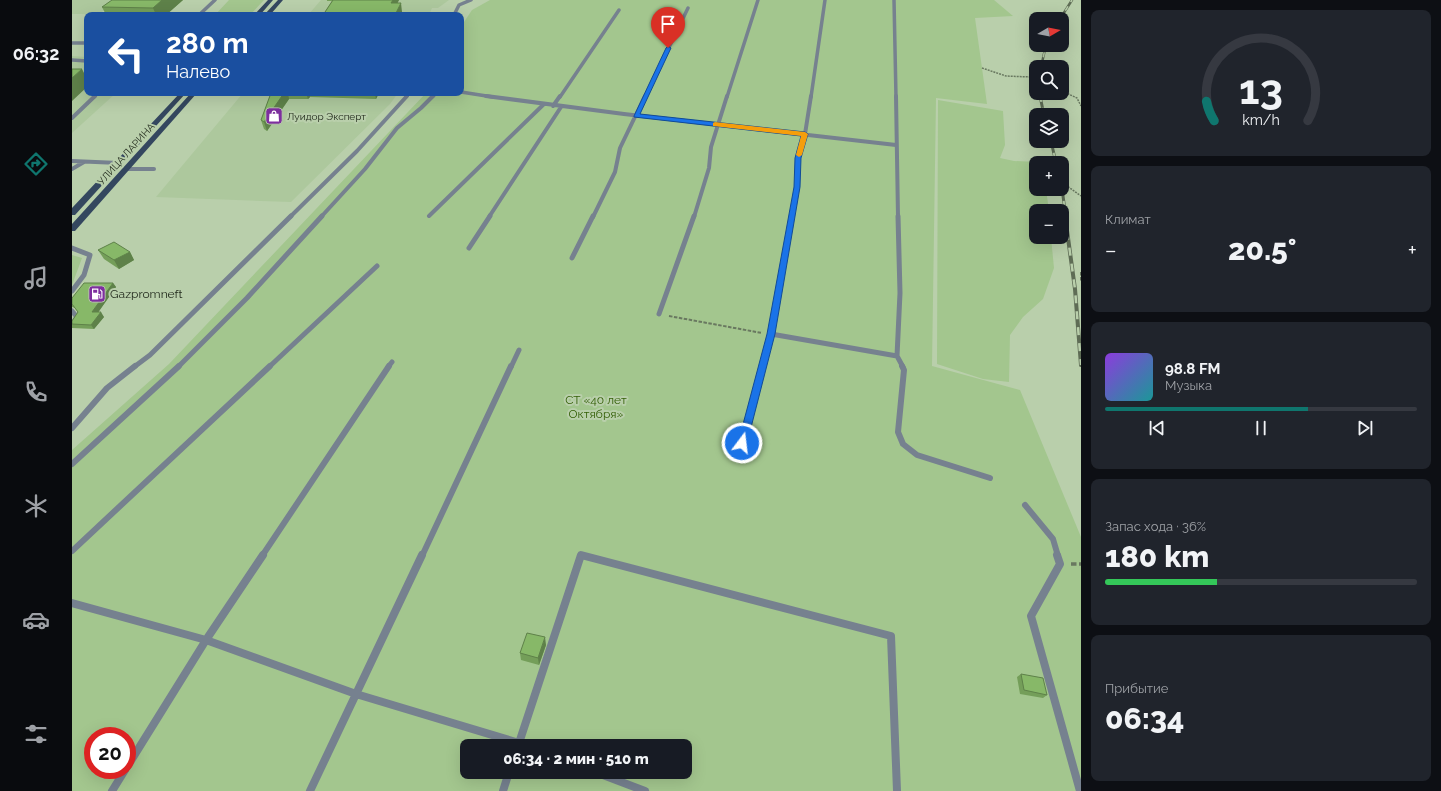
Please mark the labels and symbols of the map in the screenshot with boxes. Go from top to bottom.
pin [651,7.0,685,48]
north arrow [1029,12,1069,52]
shop icon: Луидор Эксперт [264,106,284,126]
place label: Луидор Эксперт [287,111,366,122]
street label: УЛИЦА ЛАРИНА [95,121,157,187]
fuel station icon: Gazpromneft [87,284,107,304]
place label: Gazpromneft [110,287,183,301]
park label: СТ «40 лет Октября» [565,393,627,421]
position arrow [721,422,763,464]
speed limit sign: 20 [84,727,136,779]

